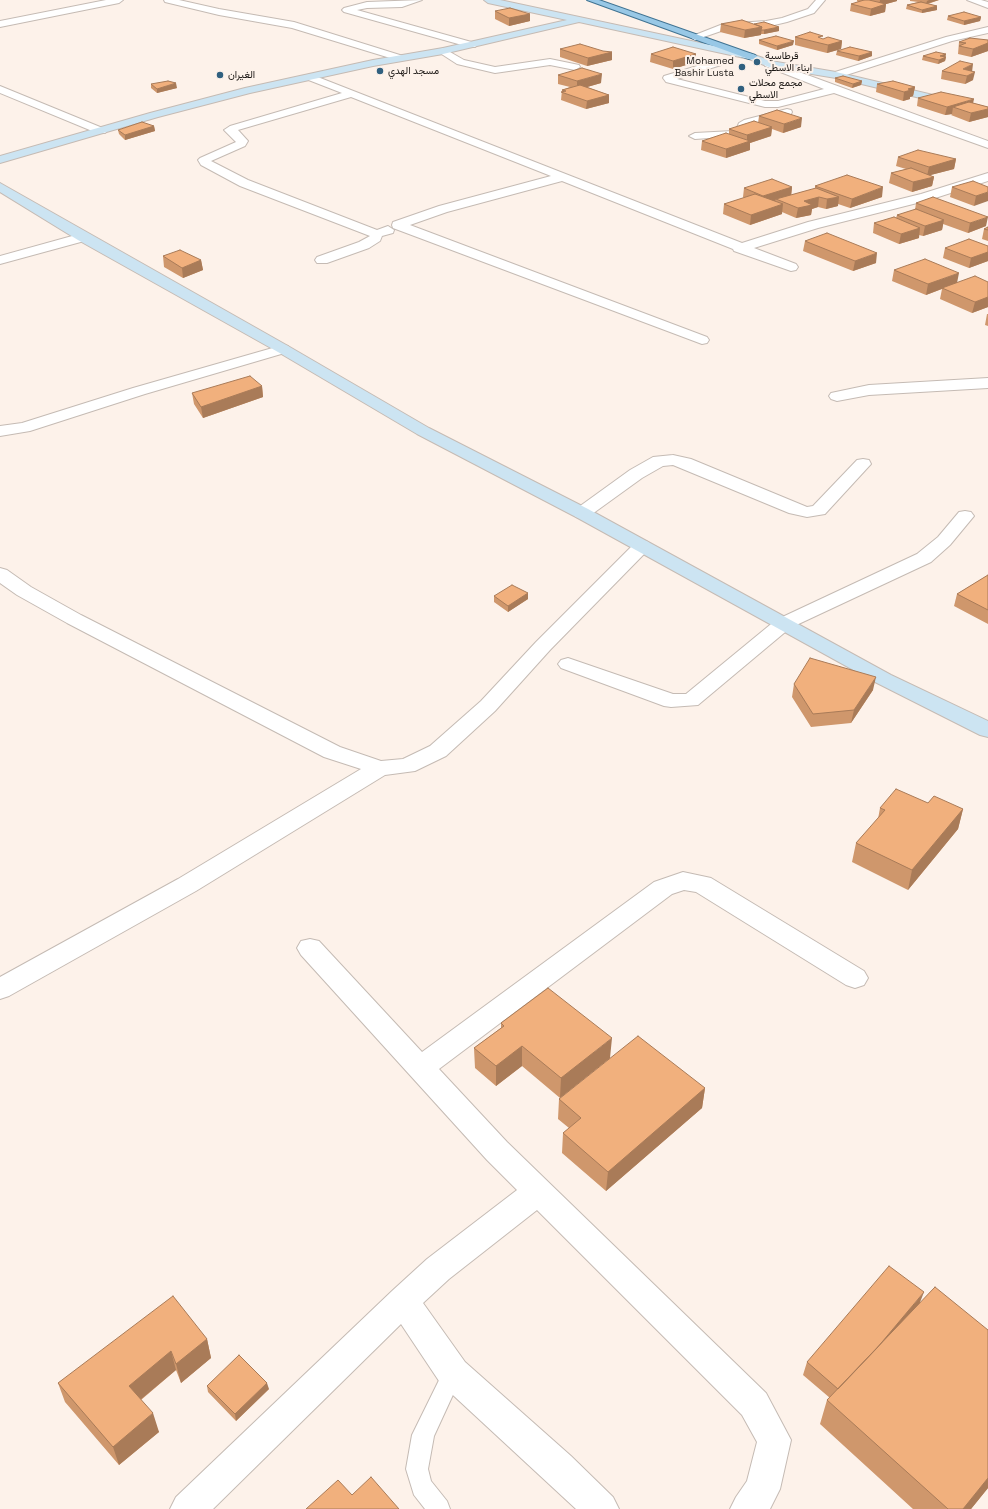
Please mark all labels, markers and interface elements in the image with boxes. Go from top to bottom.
place label: قرطاسية ابناء الاسطي [765,50,812,74]
place label: Mohamed Bashir Lusta [674,55,734,78]
marker: قرطاسية ابناء الاسطي [752,57,762,67]
marker: Mohamed Bashir Lusta [737,62,747,72]
place label: مسجد الهدي [388,65,439,77]
marker: مسجد الهدي [375,66,385,76]
place label: الغيران [228,69,255,81]
marker: الغيران [215,70,225,80]
place label: مجمع محلات الاسطي [749,77,802,100]
marker: مجمع محلات الاسطي [736,84,746,94]

